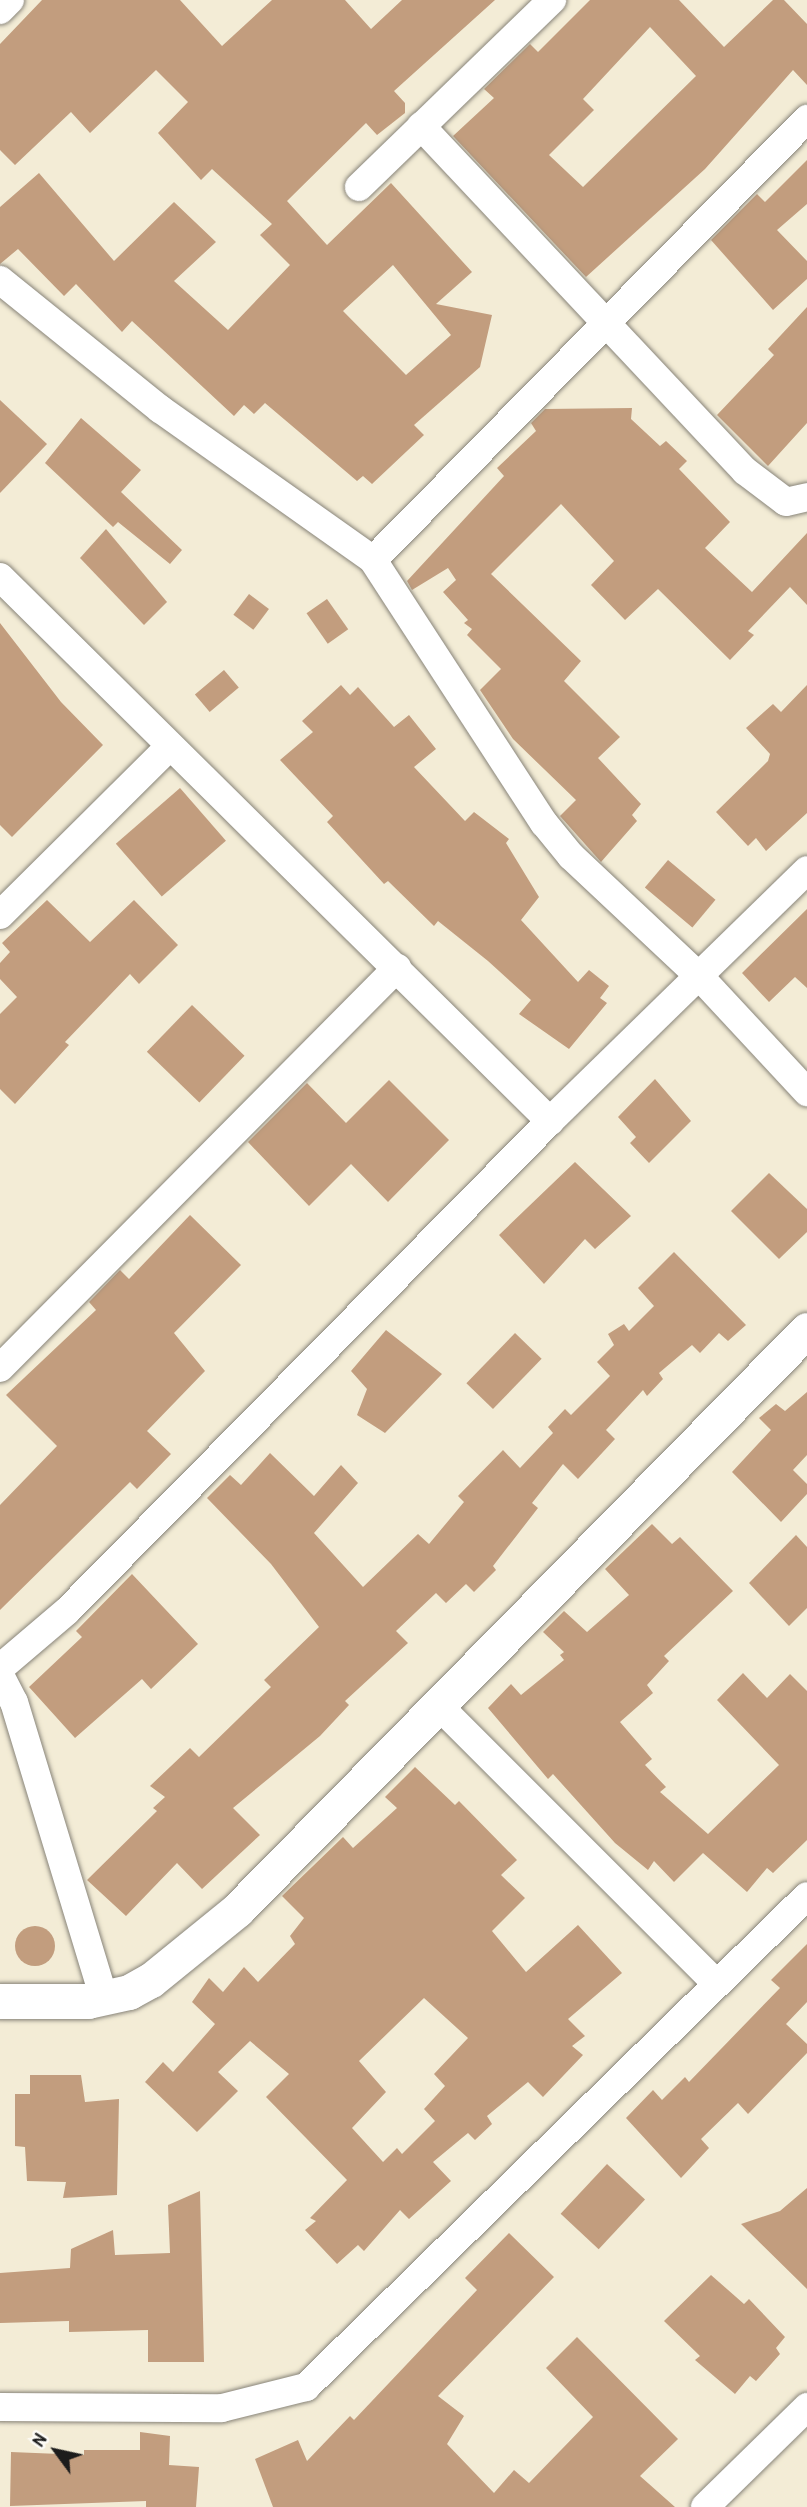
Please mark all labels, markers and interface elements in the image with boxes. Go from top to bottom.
north arrow [21,2416,91,2486]
text: N [25,2428,52,2451]

